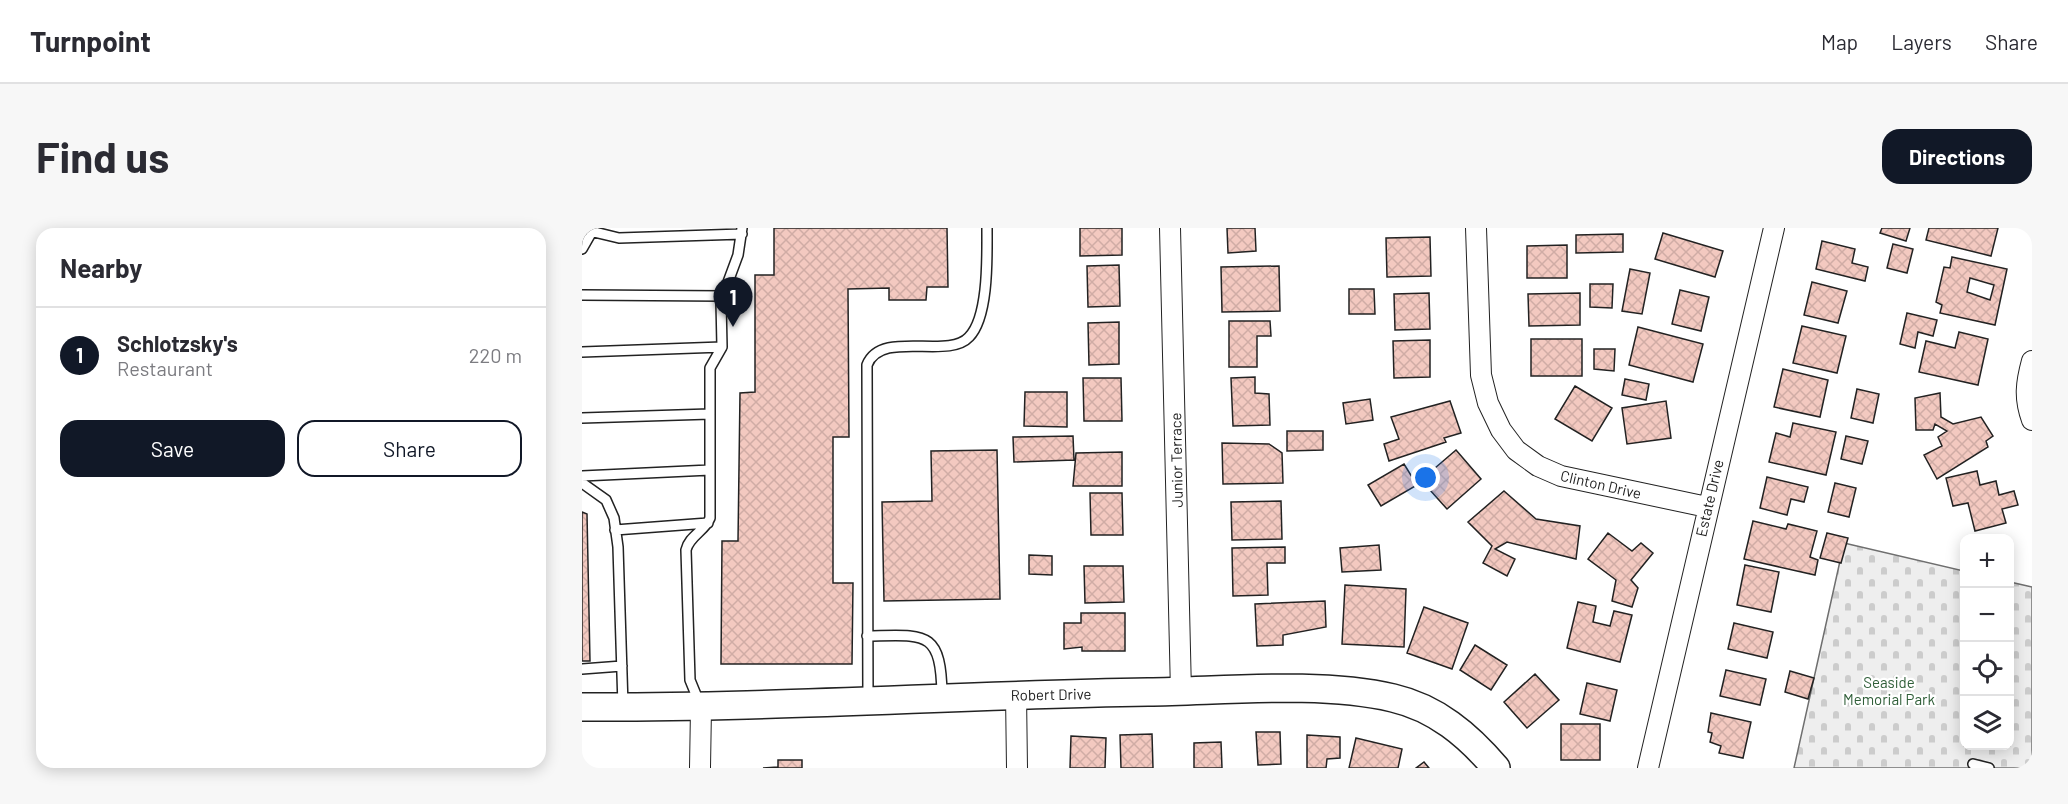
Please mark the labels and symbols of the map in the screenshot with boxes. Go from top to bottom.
pin: 1 [714,278,752,327]
street label: Junior Terrace [1166,412,1186,508]
street label: Estate Drive [1691,457,1727,539]
your location [1411,463,1440,492]
street label: Clinton Drive [1559,466,1643,502]
park label: Seaside Memorial Park [1843,673,1936,708]
street label: Robert Drive [1010,684,1092,704]

